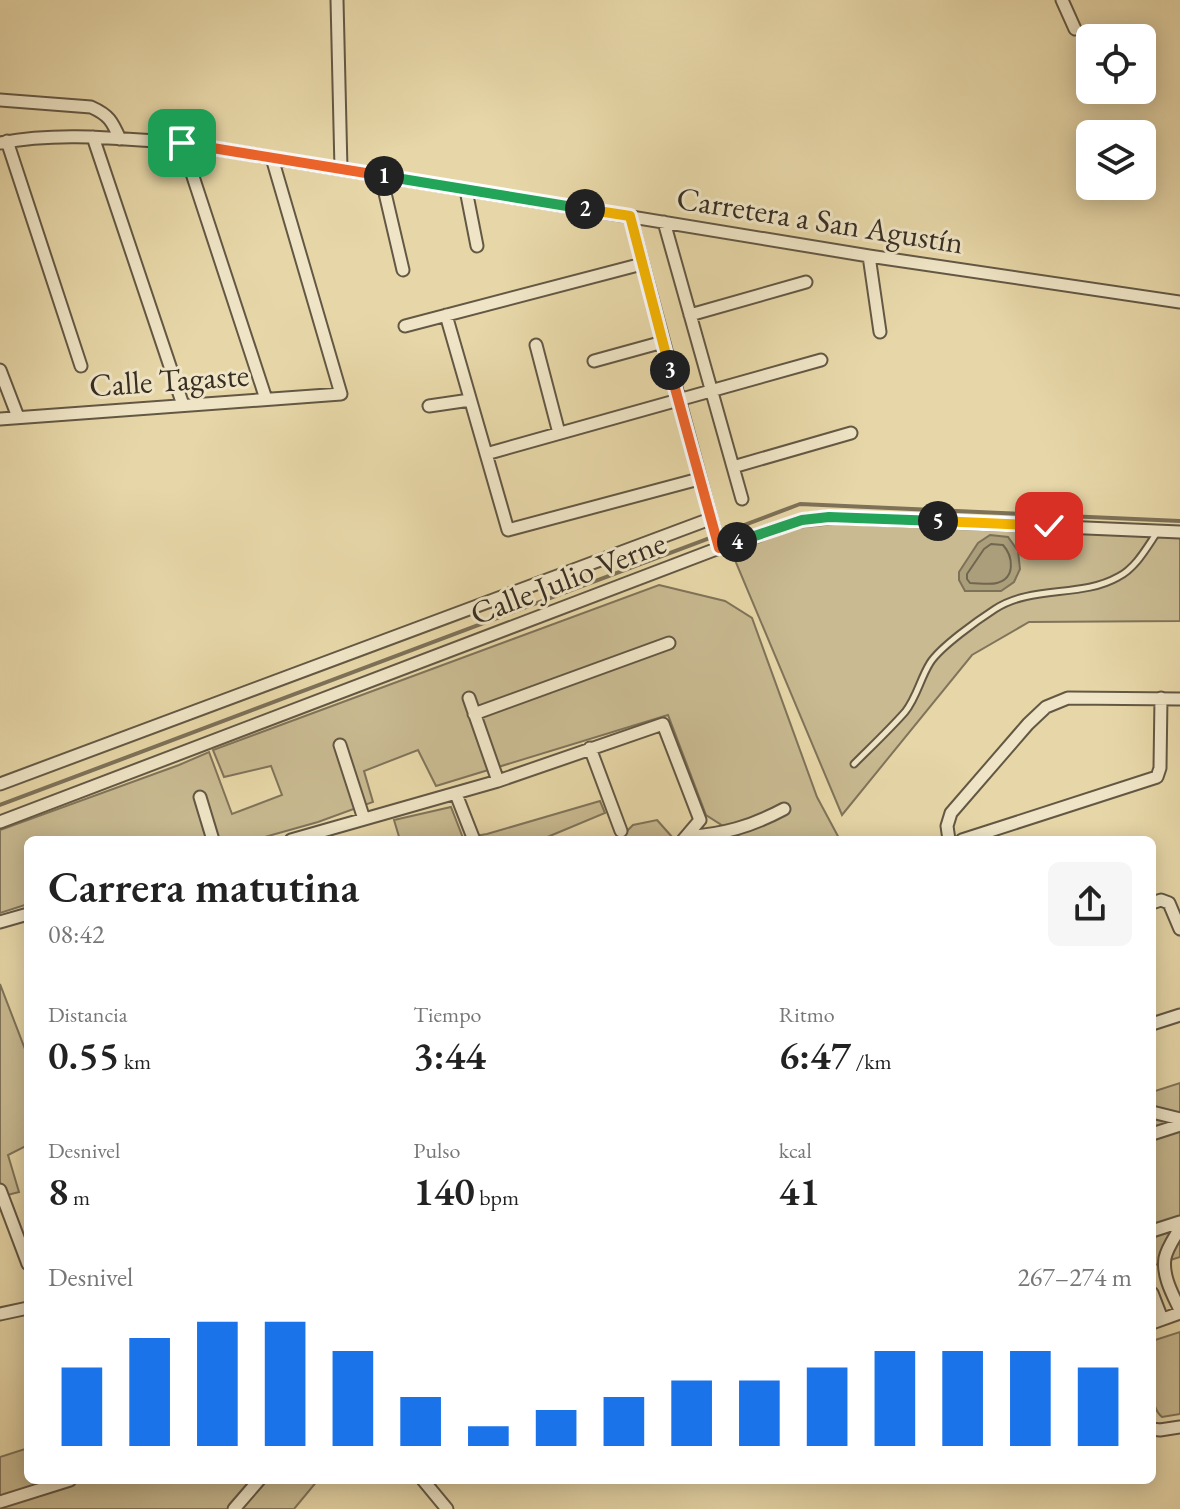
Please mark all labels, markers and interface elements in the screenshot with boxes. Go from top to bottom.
map controls [1076,24,1156,200]
button: locate [1076,24,1156,104]
pin [148,109,216,177]
button: layers [1076,120,1156,200]
icon: arrive [160,121,204,165]
pin: 1 [364,156,404,196]
text: 1 [378,161,390,190]
street label: Carretera a San Agustín [674,177,967,263]
pin: 2 [565,189,605,229]
text: 2 [579,194,591,223]
pin: 3 [650,350,690,390]
street label: Calle Tagaste [88,353,250,407]
text: 3 [664,355,676,384]
pin [1015,492,1083,560]
pin: 5 [918,501,958,541]
icon: check [1027,504,1071,548]
text: 5 [932,506,944,535]
street label: Calle Julio Verne [464,521,672,635]
pin: 4 [717,522,757,562]
text: 4 [731,527,743,556]
text: Carrera matutina [48,858,359,915]
button: share [1048,862,1132,946]
text: 08:42 [48,917,104,951]
text: Distancia [48,1000,128,1029]
text: Tiempo [413,1000,481,1029]
text: Ritmo [779,1000,835,1029]
text: 0.55 [48,1029,119,1081]
text: 3:44 [413,1029,486,1081]
text: 6:47 [779,1029,851,1081]
text: km [119,1047,151,1076]
text: /km [851,1047,892,1076]
text: Desnivel [48,1136,120,1165]
text: Pulso [413,1136,460,1165]
text: kcal [779,1136,812,1165]
text: 8 [48,1165,69,1217]
text: 140 [413,1165,475,1217]
text: 41 [779,1165,820,1217]
text: m [69,1183,90,1212]
text: bpm [475,1183,519,1212]
text: Desnivel [48,1260,133,1294]
text: 267–274 m [1017,1260,1132,1294]

